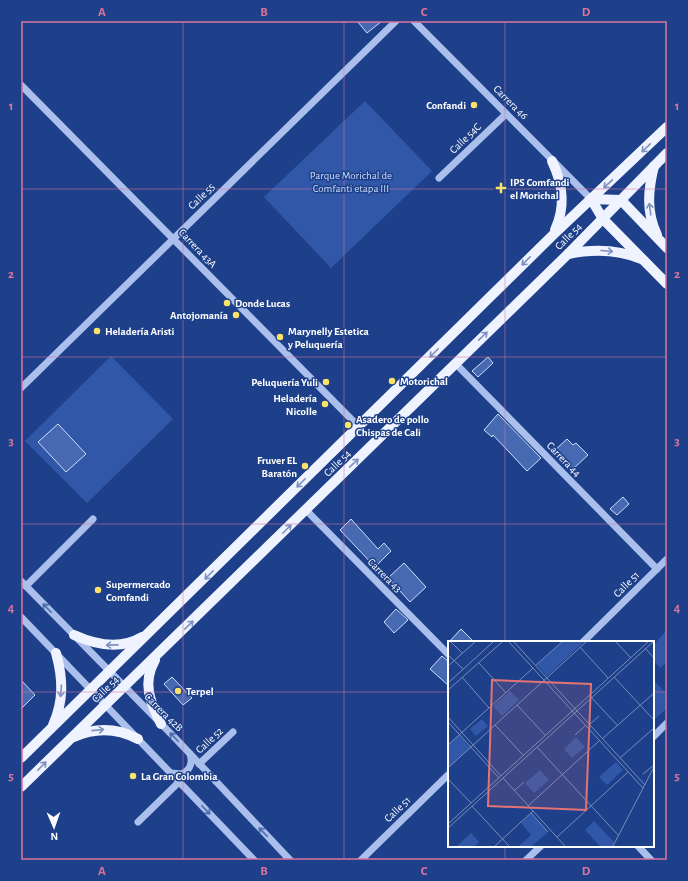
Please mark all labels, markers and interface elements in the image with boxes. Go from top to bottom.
text: A [98,6,106,19]
text: B [260,6,268,19]
text: C [421,6,428,19]
text: D [582,6,591,19]
street label: Carrera 46 [491,83,530,122]
text: 1 [9,100,13,113]
place label: Confandi [426,100,466,111]
marker: Confandi [469,100,479,110]
text: 1 [675,100,679,113]
street label: Calle 54C [448,121,483,156]
one-way arrow [641,143,651,152]
park label: Parque Morichal de Comfanti etapa III [310,170,392,194]
place label: IPS Comfandi el Morichal [510,177,569,201]
one-way arrow [602,179,613,188]
street label: Calle 55 [186,181,217,212]
marker: IPS Comfandi el Morichal [495,182,507,194]
one-way arrow [646,203,654,216]
street label: Calle 54 [553,221,584,252]
street label: Carrera 43A [177,227,219,270]
one-way arrow [600,247,613,254]
one-way arrow [521,256,531,266]
text: 2 [8,268,14,281]
text: 2 [674,268,680,281]
marker: Donde Lucas [222,298,232,308]
place label: Donde Lucas [235,298,290,309]
place label: Antojomanía [170,310,229,321]
marker: Antojomanía [231,310,241,320]
marker: Heladería Aristi [92,326,102,336]
place label: Heladería Aristi [105,326,175,337]
place label: Marynelly Estetica y Peluquería [287,326,369,350]
one-way arrow [478,331,488,341]
marker: Marynelly Estetica y Peluquería [275,332,285,342]
one-way arrow [429,348,439,357]
marker: Motorichal [387,376,397,386]
place label: Motorichal [400,376,448,387]
place label: Peluquería Yuli [251,377,318,388]
marker: Peluquería Yuli [321,377,331,387]
place label: Heladería Nicolle [273,393,318,417]
marker: Heladería Nicolle [320,399,330,409]
place label: Asadero de pollo Chispas de Cali [356,414,430,438]
marker: Asadero de pollo Chispas de Cali [343,420,353,430]
text: 3 [8,435,14,448]
text: 3 [674,435,680,448]
street label: Carrera 44 [544,440,583,479]
street label: Calle 54 [322,448,353,479]
place label: Fruver EL Baratón [257,455,297,479]
one-way arrow [349,458,359,468]
marker: Fruver EL Baratón [300,461,310,471]
one-way arrow [296,478,306,488]
one-way arrow [282,524,292,534]
street label: Carrera 43 [366,556,404,595]
street label: Calle 51 [611,569,641,599]
one-way arrow [204,570,214,580]
place label: Supermercado Comfandi [106,579,171,603]
marker: Supermercado Comfandi [93,585,103,595]
text: 4 [8,602,15,615]
text: 4 [674,602,681,615]
one-way arrow [42,603,52,613]
one-way arrow [184,620,194,630]
one-way arrow [106,641,119,648]
inset map [448,641,654,847]
street label: Calle 54 [90,674,121,705]
one-way arrow [58,684,65,697]
marker: Terpel [173,686,183,696]
place label: Terpel [186,686,214,697]
street label: Carrera 42B [142,691,185,734]
street label: Calle 52 [194,725,225,756]
one-way arrow [91,726,104,734]
one-way arrow [169,732,179,742]
one-way arrow [37,761,47,771]
text: 5 [8,770,14,783]
text: 5 [674,770,680,783]
marker: La Gran Colombia [128,771,138,781]
place label: La Gran Colombia [141,771,218,782]
street label: Calle 51 [382,794,413,824]
one-way arrow [201,805,211,815]
north arrow [34,807,74,847]
one-way arrow [258,827,268,837]
text: N [50,831,58,842]
text: A [98,865,106,878]
text: B [260,865,268,878]
text: C [421,865,428,878]
text: D [582,865,591,878]

